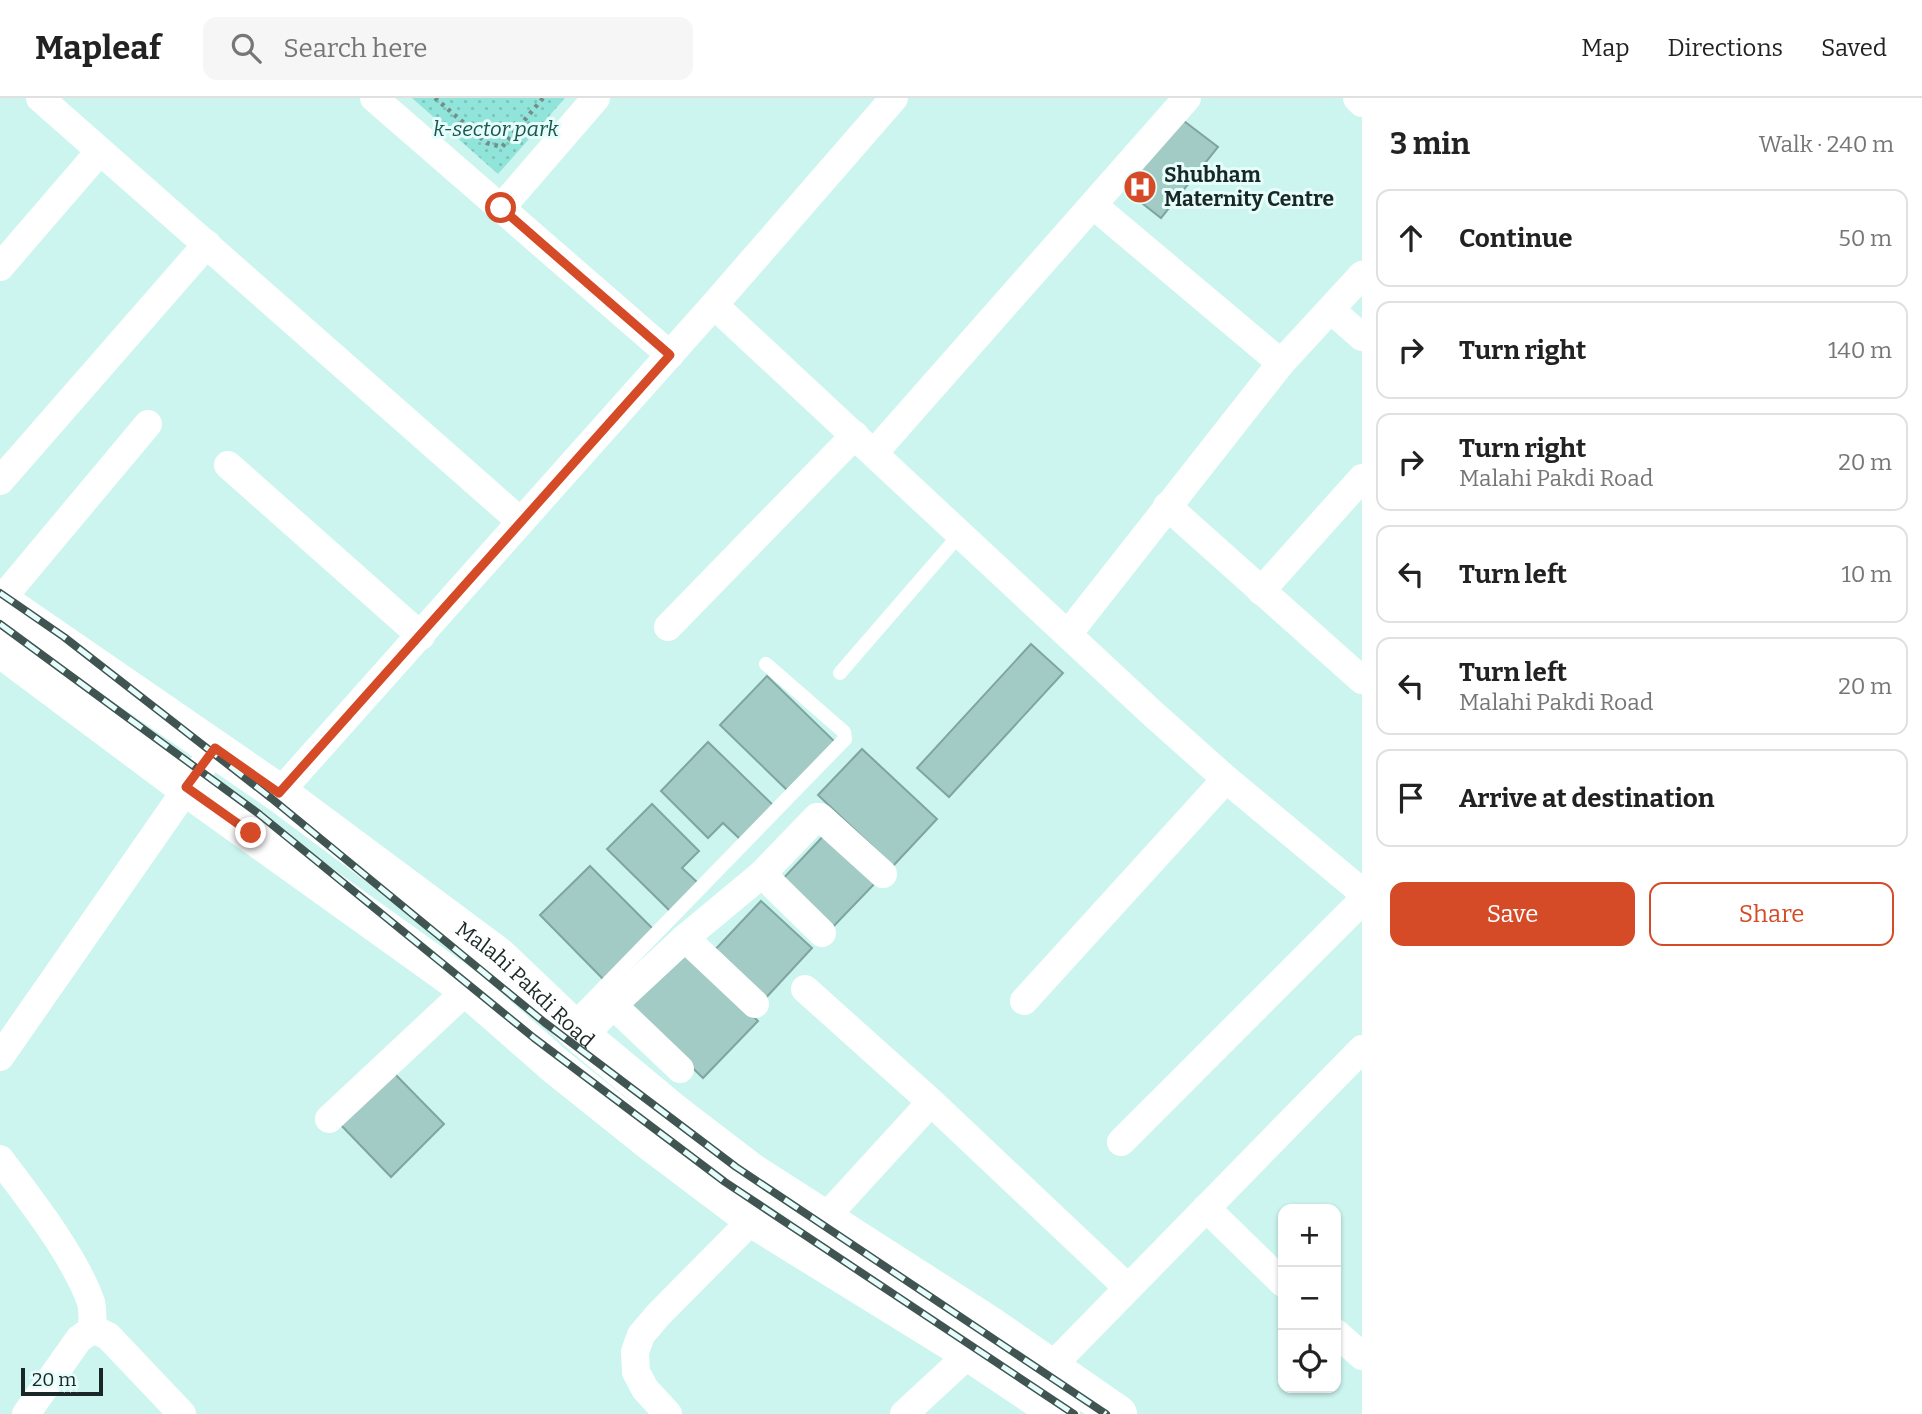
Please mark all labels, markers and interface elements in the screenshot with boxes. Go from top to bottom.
search box [203,17,693,80]
text: Mapleaf [35,28,161,68]
icon: search [227,29,265,67]
text: Search here [283,33,427,64]
text: Map [1581,34,1630,62]
text: Directions [1668,34,1783,62]
text: Saved [1821,34,1887,62]
park label: k-sector park [433,116,559,142]
text: 3 min [1390,126,1470,162]
text: Walk · 240 m [1759,130,1894,158]
place label: Shubham Maternity Centre [1164,162,1334,212]
hospital icon: Shubham Maternity Centre [1121,168,1159,206]
route start [485,192,516,223]
icon: ahead [1392,219,1430,257]
text: Continue [1459,223,1573,254]
text: 50 m [1838,224,1892,252]
icon: right [1392,331,1430,369]
text: Turn right [1459,335,1586,366]
text: 140 m [1828,336,1892,364]
text: Turn right [1459,433,1586,464]
icon: right [1392,443,1430,481]
text: 20 m [1838,448,1892,476]
text: Malahi Pakdi Road [1459,464,1653,492]
icon: left [1392,555,1430,593]
text: Turn left [1459,559,1567,590]
text: 10 m [1841,560,1892,588]
text: Turn left [1459,657,1567,688]
icon: left [1392,667,1430,705]
text: 20 m [1838,672,1892,700]
text: Malahi Pakdi Road [1459,688,1653,716]
icon: arrive [1392,779,1430,817]
text: Arrive at destination [1459,783,1714,814]
route end [235,817,266,848]
button: Save [1390,882,1635,946]
button: Share [1649,882,1894,946]
street label: Malahi Pakdi Road [451,916,600,1054]
map controls [1278,1204,1341,1393]
button: + [1278,1204,1341,1267]
button: − [1278,1267,1341,1330]
button: locate [1278,1330,1341,1393]
scale bar [21,1365,103,1397]
text: 20 m [32,1368,76,1391]

